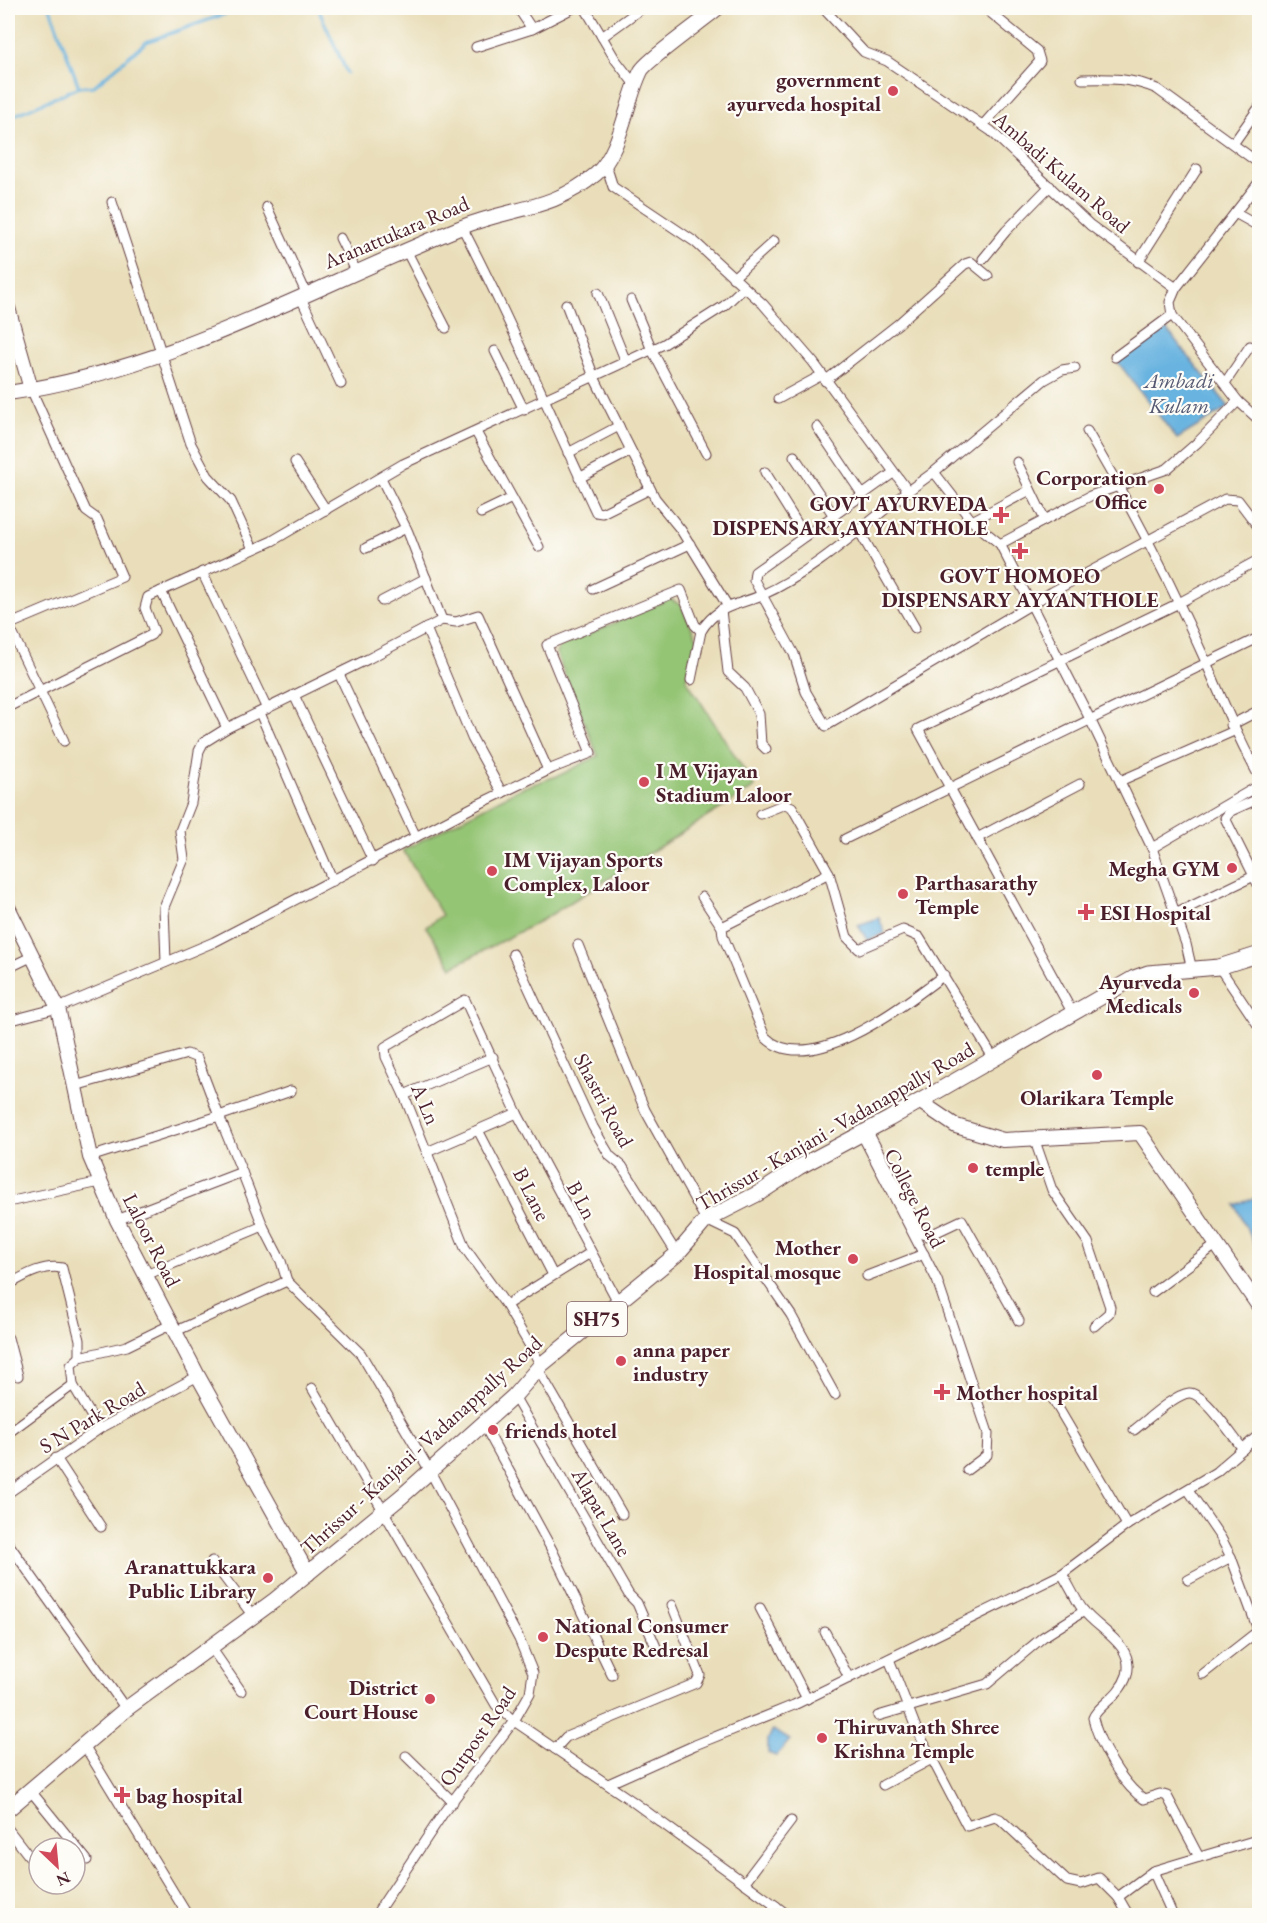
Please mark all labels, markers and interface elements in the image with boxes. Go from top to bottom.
place label: government ayurveda hospital [727,66,881,117]
marker: government ayurveda hospital [886,84,900,98]
street label: Ambadi Kulam Road [987,104,1136,239]
street label: Aranattukara Road [318,189,473,275]
water label: Ambadi Kulam [1142,366,1215,420]
place label: Corporation Office [1036,464,1147,515]
marker: Corporation Office [1152,482,1166,496]
place label: GOVT AYURVEDA DISPENSARY,AYYANTHOLE [713,490,989,541]
marker: GOVT AYURVEDA DISPENSARY,AYYANTHOLE [992,506,1010,524]
marker: GOVT HOMOEO DISPENSARY AYYANTHOLE [1011,542,1029,560]
place label: GOVT HOMOEO DISPENSARY AYYANTHOLE [881,562,1159,613]
place label: I M Vijayan Stadium Laloor [656,757,792,808]
marker: I M Vijayan Stadium Laloor [637,775,651,789]
place label: IM Vijayan Sports Complex, Laloor [504,846,663,897]
place label: Megha GYM [1108,855,1220,882]
marker: Megha GYM [1225,861,1239,875]
marker: IM Vijayan Sports Complex, Laloor [485,864,499,878]
place label: Parthasarathy Temple [915,869,1039,920]
marker: Parthasarathy Temple [896,887,910,901]
place label: ESI Hospital [1100,899,1211,926]
marker: ESI Hospital [1077,903,1095,921]
place label: Ayurveda Medicals [1098,968,1183,1019]
marker: Ayurveda Medicals [1187,986,1201,1000]
street label: Thrissur - Kanjani - Vadanappally Road [691,1035,979,1217]
street label: Shastri Road [568,1048,640,1152]
marker: Olarikara Temple [1090,1068,1104,1082]
street label: A Ln [405,1078,447,1129]
place label: Olarikara Temple [1020,1084,1174,1111]
street label: College Road [878,1143,952,1253]
place label: temple [985,1155,1044,1182]
marker: temple [966,1161,980,1175]
street label: B Lane [507,1163,557,1225]
street label: B Ln [561,1176,603,1224]
street label: Laloor Road [117,1189,187,1292]
place label: Mother Hospital mosque [694,1234,841,1285]
marker: Mother Hospital mosque [846,1252,860,1266]
road number: SH75 [567,1302,627,1336]
street label: Thrissur - Kanjani - Vadanappally Road [294,1329,548,1561]
place label: anna paper industry [633,1336,730,1387]
marker: anna paper industry [614,1354,628,1368]
street label: S N Park Road [34,1375,150,1459]
place label: Mother hospital [956,1379,1098,1406]
marker: Mother hospital [933,1383,951,1401]
place label: friends hotel [505,1417,617,1444]
marker: friends hotel [486,1423,500,1437]
street label: Alapat Lane [565,1462,638,1561]
place label: Aranattukkara Public Library [124,1553,257,1604]
marker: Aranattukkara Public Library [261,1571,275,1585]
place label: National Consumer Despute Redresal [555,1612,729,1663]
marker: National Consumer Despute Redresal [536,1630,550,1644]
place label: District Court House [304,1674,418,1725]
street label: Outpost Road [433,1680,522,1791]
marker: District Court House [423,1692,437,1706]
place label: Thiruvanath Shree Krishna Temple [834,1713,1000,1764]
marker: Thiruvanath Shree Krishna Temple [815,1731,829,1745]
place label: bag hospital [136,1782,243,1809]
marker: bag hospital [113,1786,131,1804]
north arrow [27,1836,87,1896]
text: N [53,1867,74,1891]

